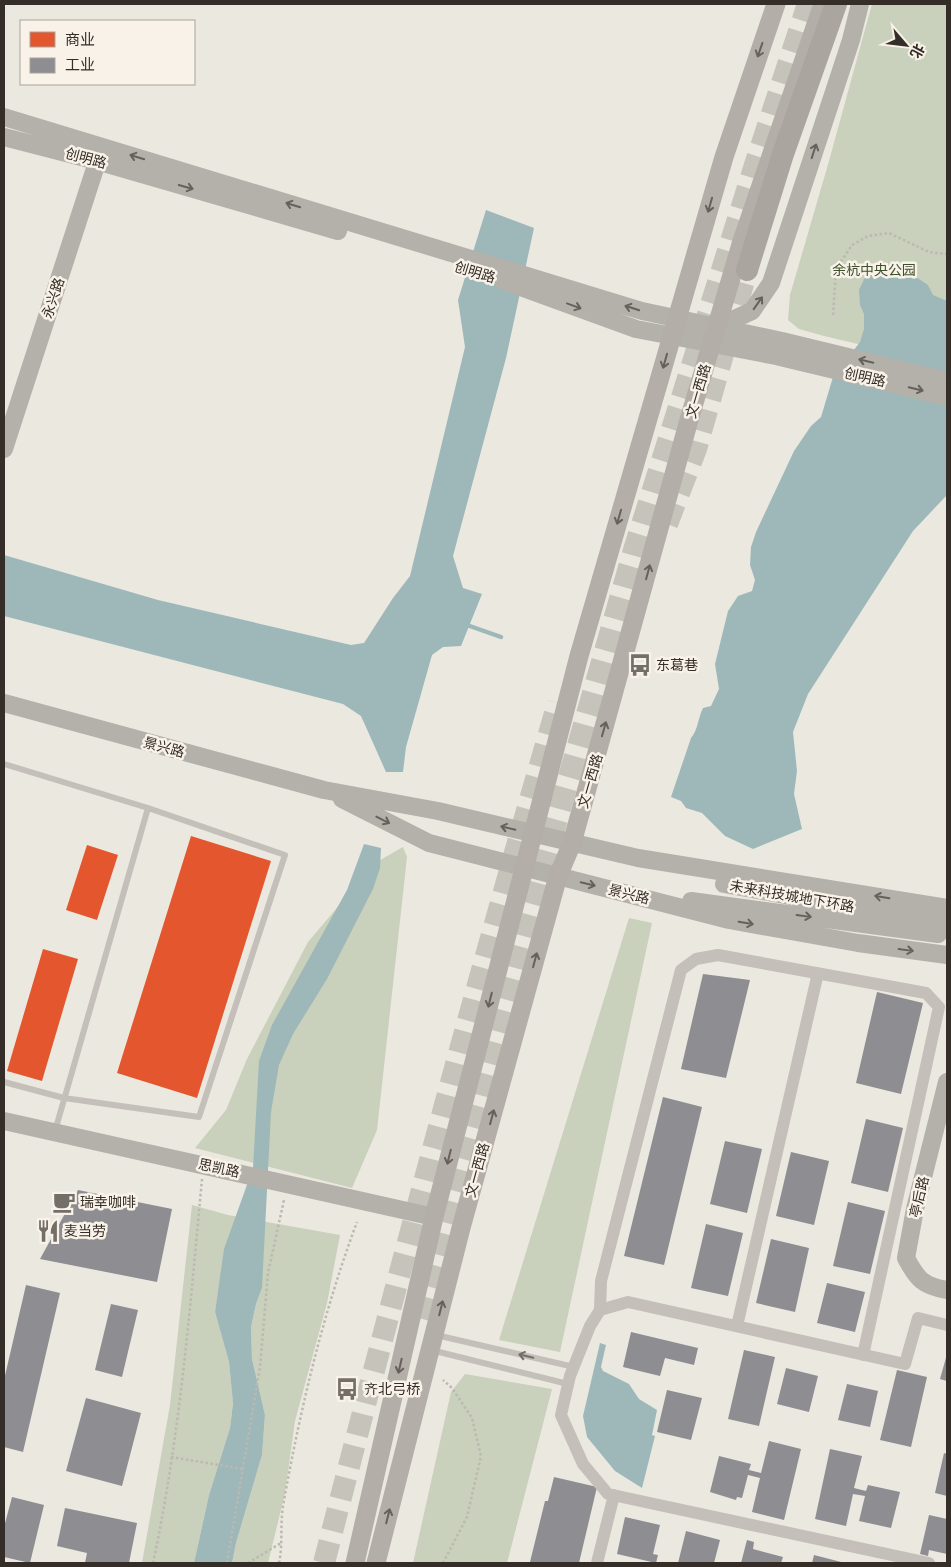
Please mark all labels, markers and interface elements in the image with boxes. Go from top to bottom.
legend [20,20,195,85]
north arrow [881,20,931,70]
text: 商业 [65,29,95,50]
text: 北 [906,41,929,62]
one-way arrow [755,42,765,58]
text: 工业 [65,54,95,75]
street label: 创明路 [63,144,109,172]
one-way arrow [810,144,820,160]
one-way arrow [130,152,146,162]
one-way arrow [177,182,193,192]
one-way arrow [705,196,715,212]
one-way arrow [285,199,301,209]
street label: 创明路 [452,257,498,287]
park label: 余杭中央公园 [832,261,916,279]
street label: 永兴路 [38,275,68,321]
one-way arrow [752,297,763,310]
one-way arrow [566,302,582,311]
one-way arrow [624,303,640,313]
one-way arrow [660,352,669,368]
one-way arrow [858,356,874,365]
street label: 文一西路 [682,362,714,420]
street label: 创明路 [843,364,887,390]
one-way arrow [907,385,923,394]
one-way arrow [614,508,624,524]
one-way arrow [643,564,653,580]
bus stop icon: 东葛巷 [627,652,653,678]
place label: 东葛巷 [656,656,698,674]
one-way arrow [600,721,610,737]
street label: 景兴路 [141,733,187,761]
street label: 文一西路 [574,752,606,810]
one-way arrow [375,816,390,825]
one-way arrow [500,823,516,832]
street label: 未来科技城地下环路 [728,876,856,916]
one-way arrow [580,880,596,889]
street label: 景兴路 [606,880,652,908]
one-way arrow [874,892,890,902]
one-way arrow [795,911,811,921]
one-way arrow [738,919,754,929]
one-way arrow [898,945,914,955]
one-way arrow [531,953,541,969]
one-way arrow [485,991,494,1007]
one-way arrow [488,1109,497,1125]
street label: 文一西路 [461,1141,493,1199]
one-way arrow [444,1148,454,1164]
street label: 思凯路 [197,1155,241,1181]
street label: 亭后路 [906,1175,932,1219]
cafe icon: 瑞幸咖啡 [51,1189,77,1215]
place label: 瑞幸咖啡 [80,1193,136,1211]
restaurant icon: 麦当劳 [35,1218,61,1244]
place label: 麦当劳 [64,1222,106,1240]
one-way arrow [437,1300,446,1316]
one-way arrow [519,1351,535,1360]
one-way arrow [395,1358,404,1374]
bus stop icon: 齐北弓桥 [334,1376,360,1402]
place label: 齐北弓桥 [364,1380,420,1398]
one-way arrow [383,1508,393,1524]

